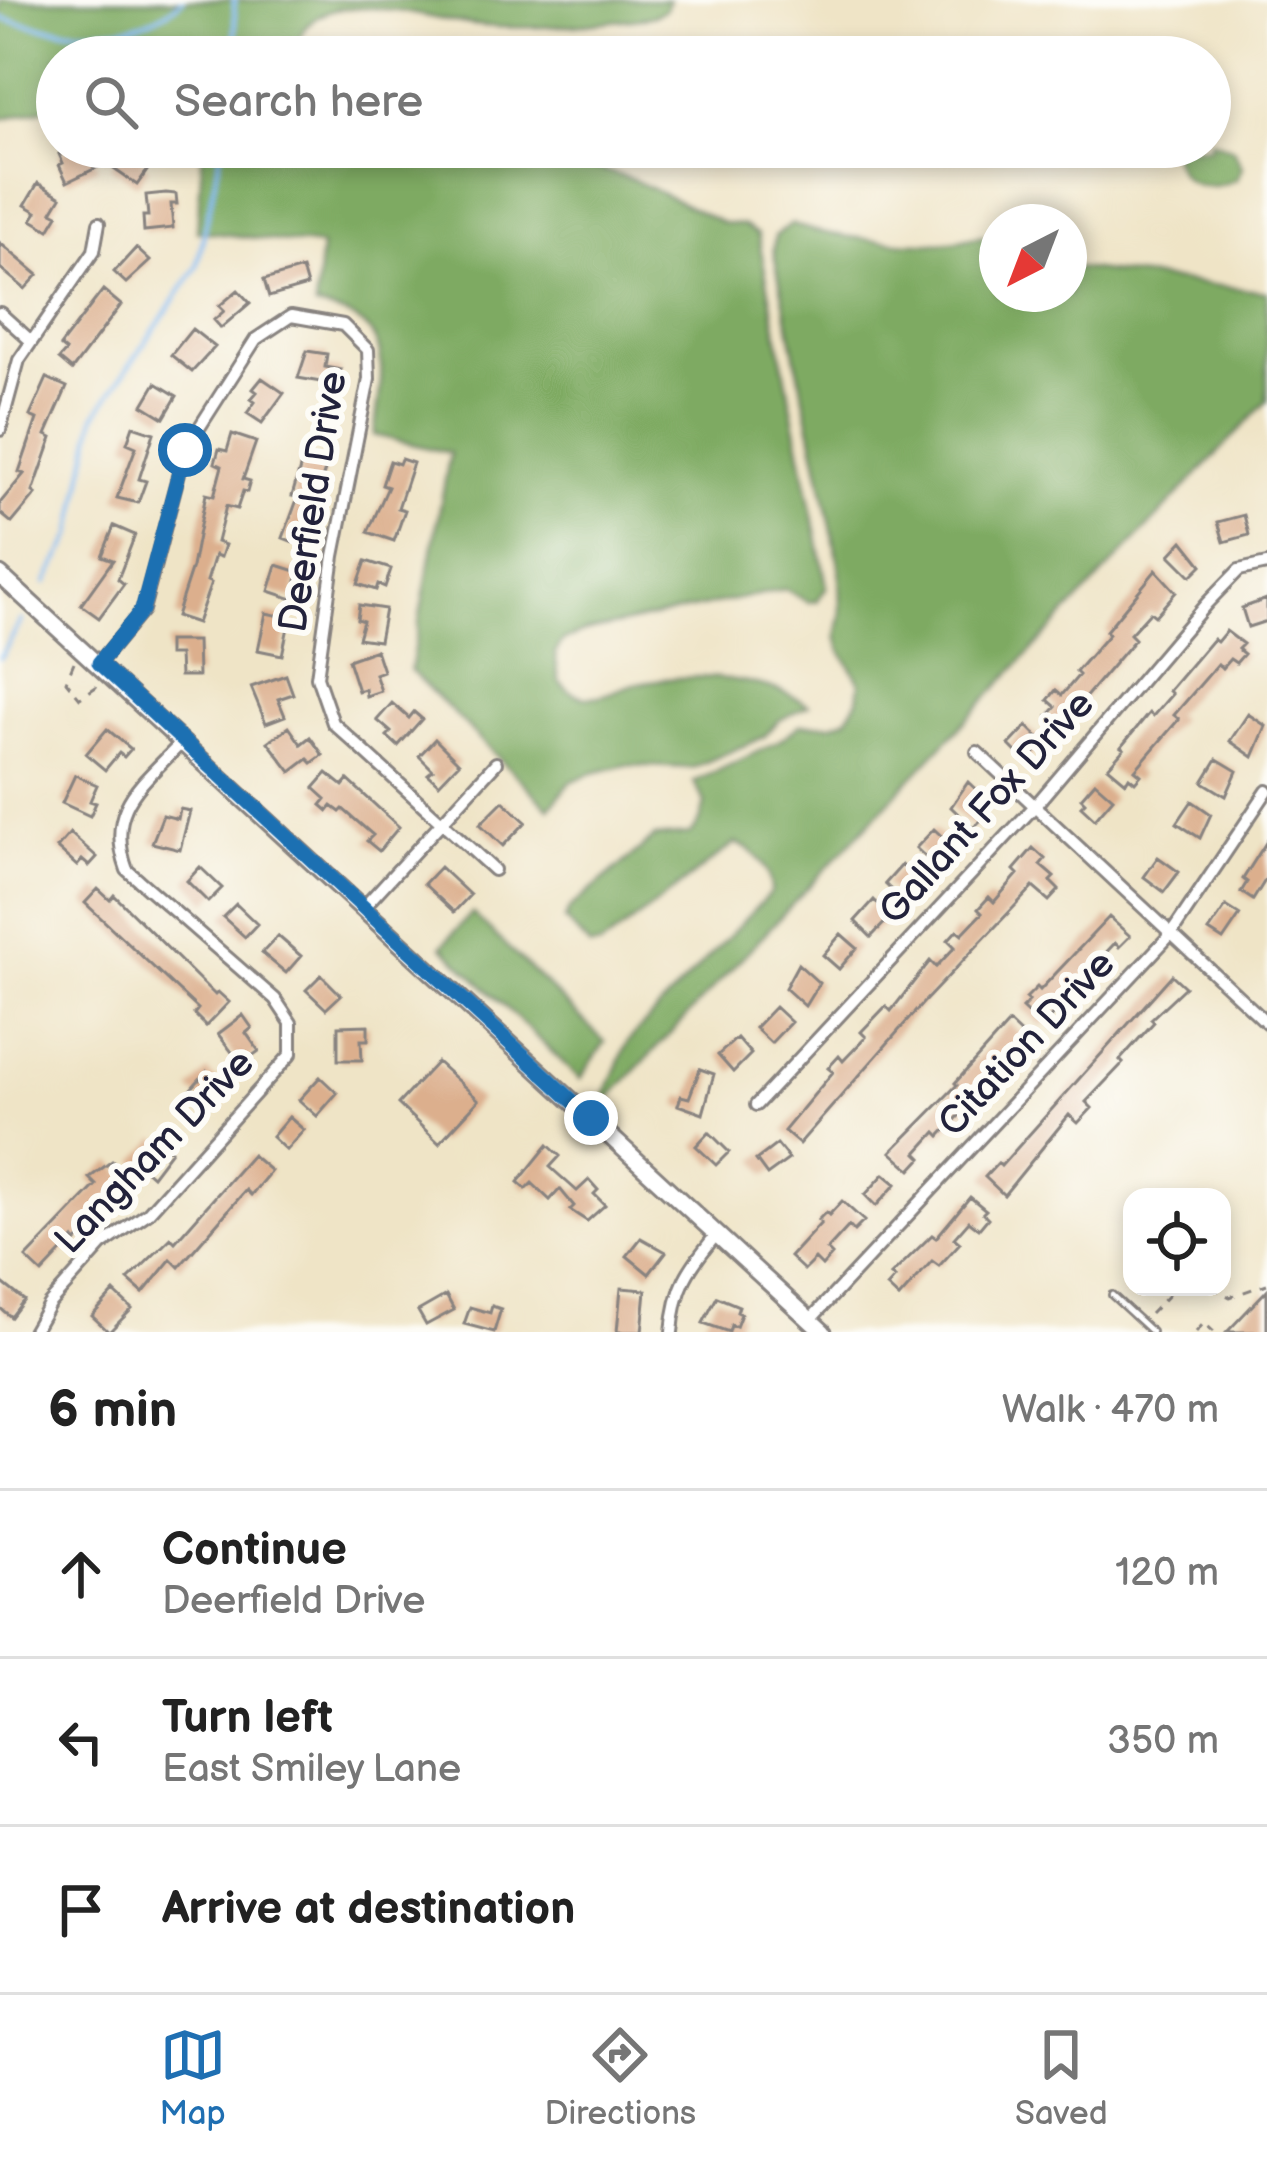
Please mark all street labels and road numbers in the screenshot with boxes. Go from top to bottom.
street label: Deerfield Drive [270,368,358,636]
street label: Gallant Fox Drive [870,681,1104,935]
street label: Citation Drive [929,941,1125,1147]
street label: Langham Drive [46,1040,264,1264]

